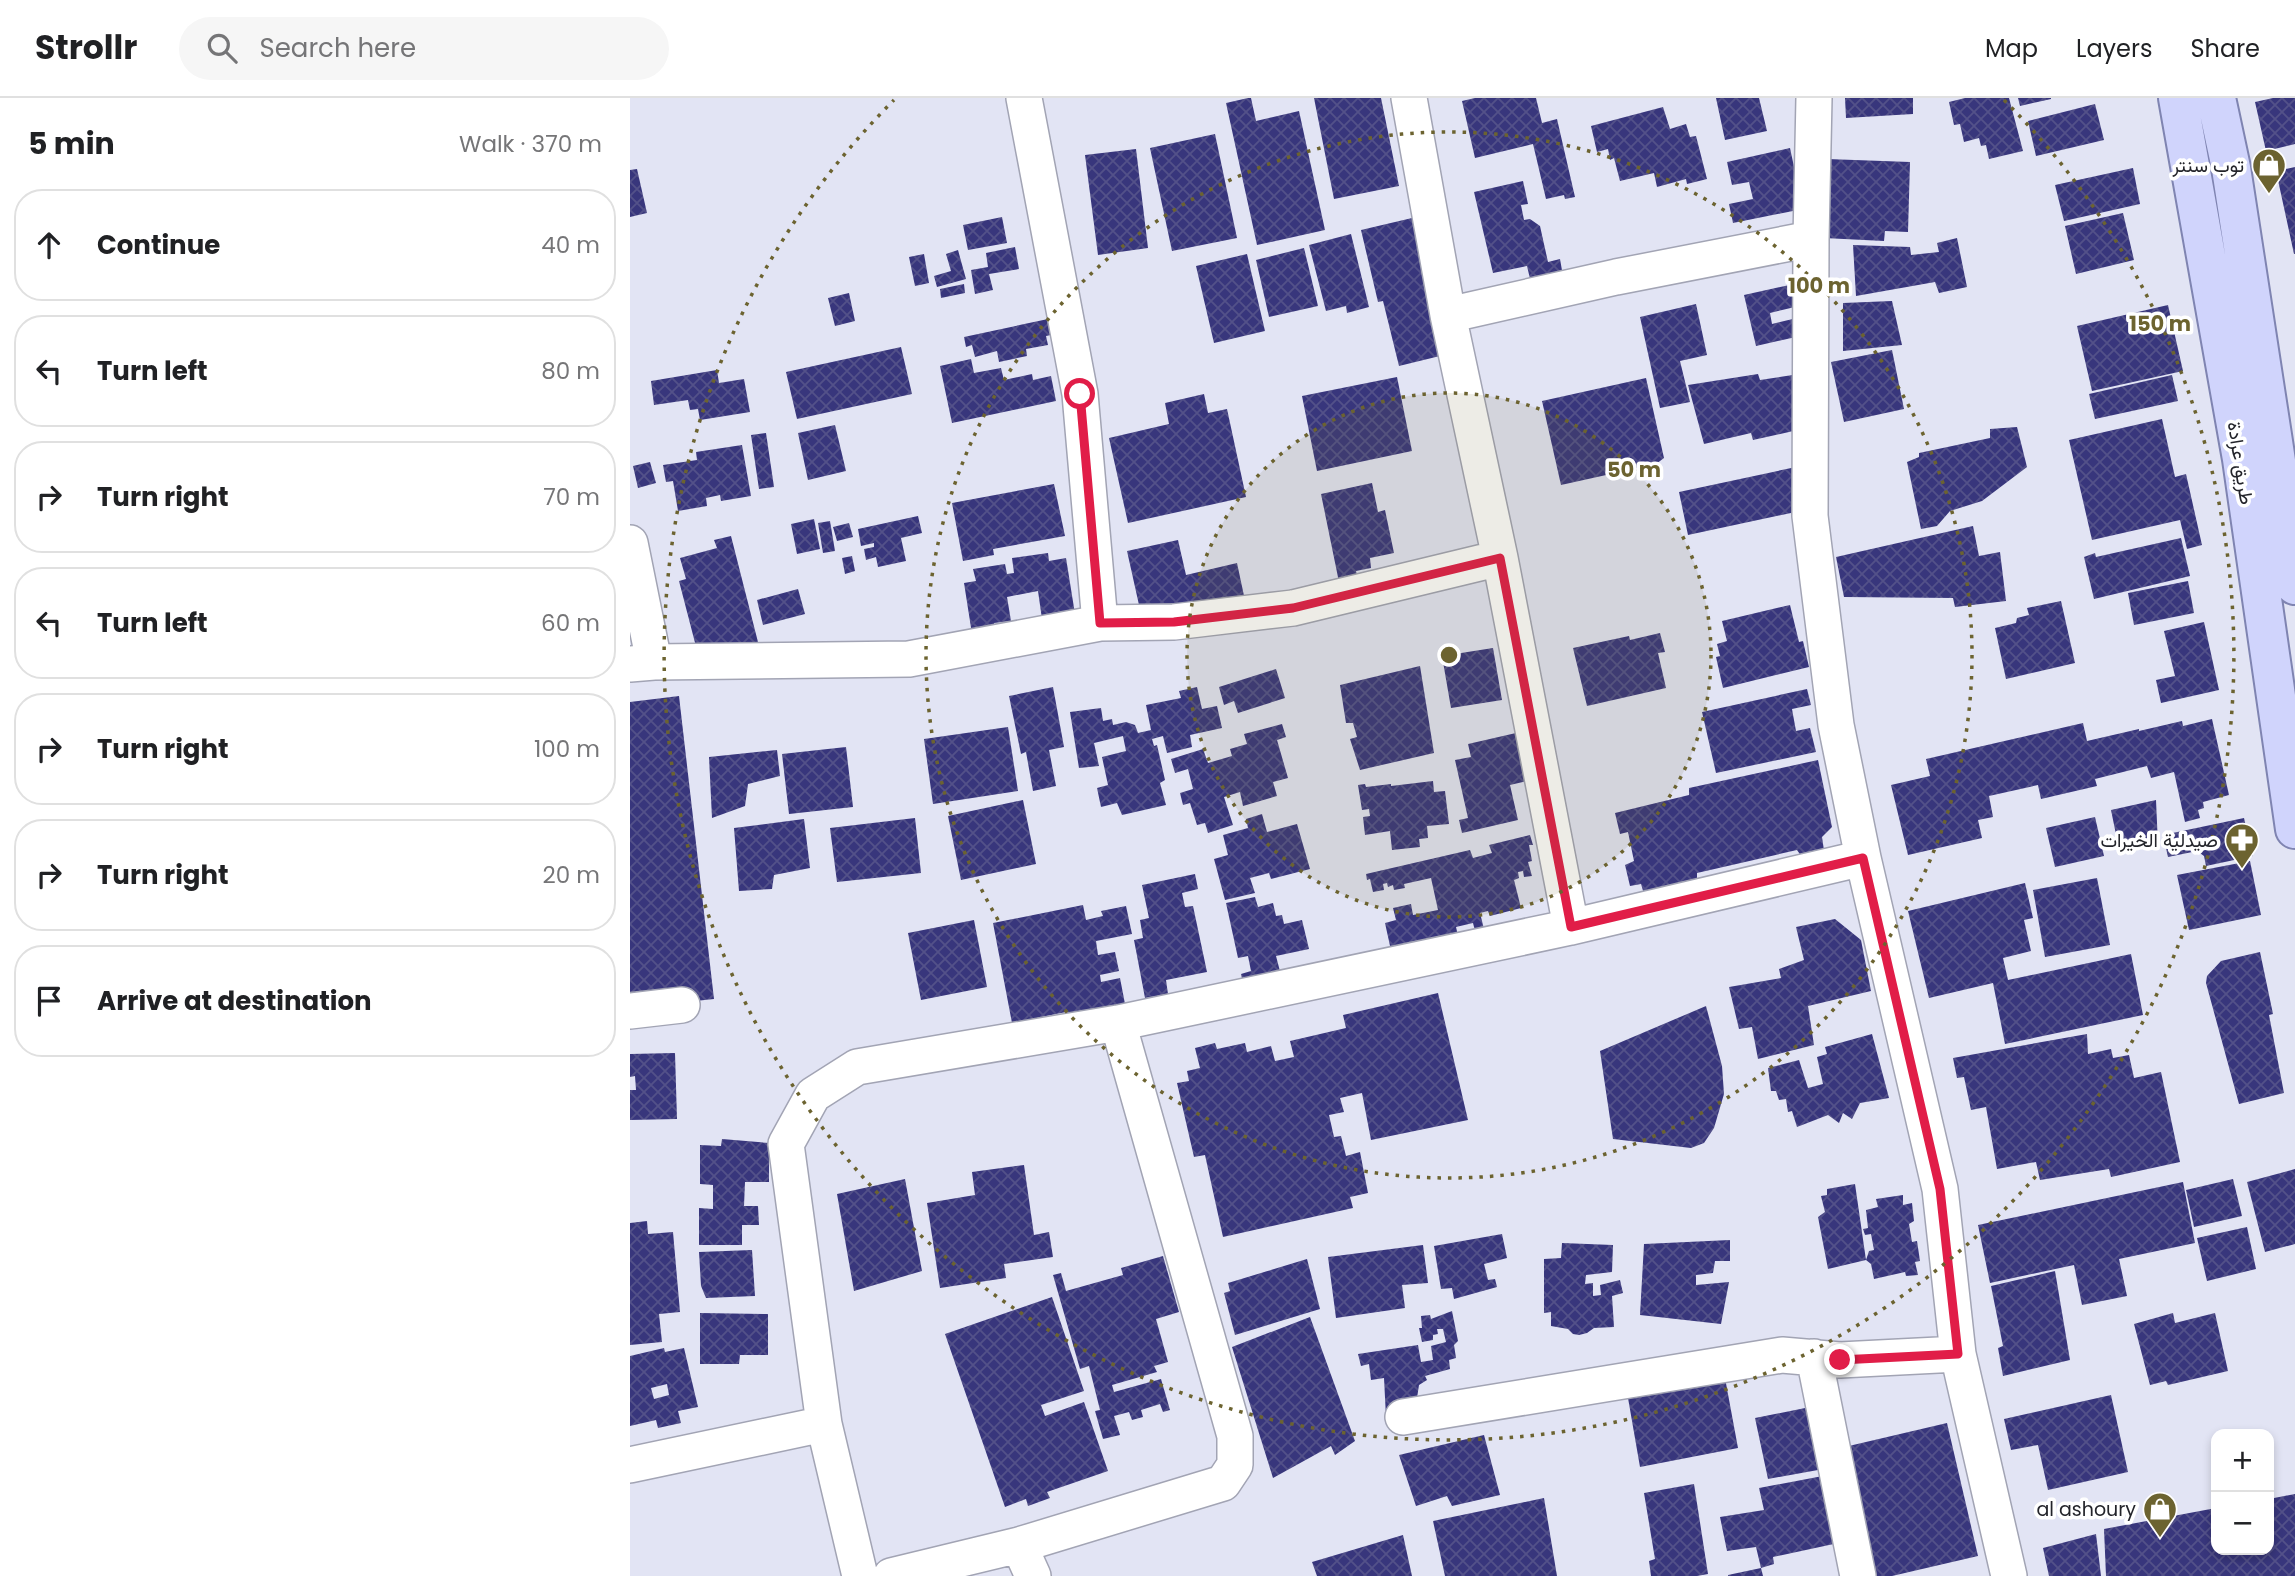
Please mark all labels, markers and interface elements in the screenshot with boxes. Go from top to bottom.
search box [179,17,669,80]
text: Strollr [35,24,137,71]
icon: search [203,29,241,67]
text: Search here [259,30,416,66]
text: Map [1985,32,2038,65]
text: Layers [2076,32,2152,65]
text: Share [2190,32,2260,65]
text: 5 min [28,122,115,165]
text: Walk · 370 m [459,128,602,160]
shop icon: توب سنتر [2250,146,2288,195]
place label: توب سنتر [2172,152,2244,179]
icon: ahead [30,226,68,264]
text: Continue [97,227,220,263]
text: 40 m [541,229,600,261]
text: 100 m [1788,271,1850,300]
text: 150 m [2129,309,2191,338]
icon: left [30,352,68,390]
text: Turn left [97,353,208,389]
text: 80 m [541,355,600,387]
route start [1064,378,1095,409]
street label: طريق عرادة [2221,420,2260,507]
text: 50 m [1607,455,1661,484]
icon: right [30,478,68,516]
text: Turn right [97,479,229,515]
text: 70 m [543,481,600,513]
icon: left [30,604,68,642]
text: Turn left [97,605,208,641]
text: 60 m [541,607,600,639]
centre of rings [1437,643,1461,667]
icon: right [30,730,68,768]
text: Turn right [97,731,229,767]
text: 100 m [534,733,600,765]
pharmacy icon: صيدلية الخيرات [2223,821,2261,870]
place label: صيدلية الخيرات [2100,827,2218,854]
icon: right [30,856,68,894]
text: Turn right [97,857,229,893]
text: 20 m [542,859,600,891]
icon: arrive [30,982,68,1020]
text: Arrive at destination [97,983,372,1019]
route end [1824,1344,1855,1375]
map controls [2211,1429,2274,1555]
button: + [2211,1429,2274,1492]
shop icon: al ashoury [2141,1490,2179,1539]
button: − [2211,1492,2274,1555]
place label: al ashoury [2036,1496,2136,1523]

